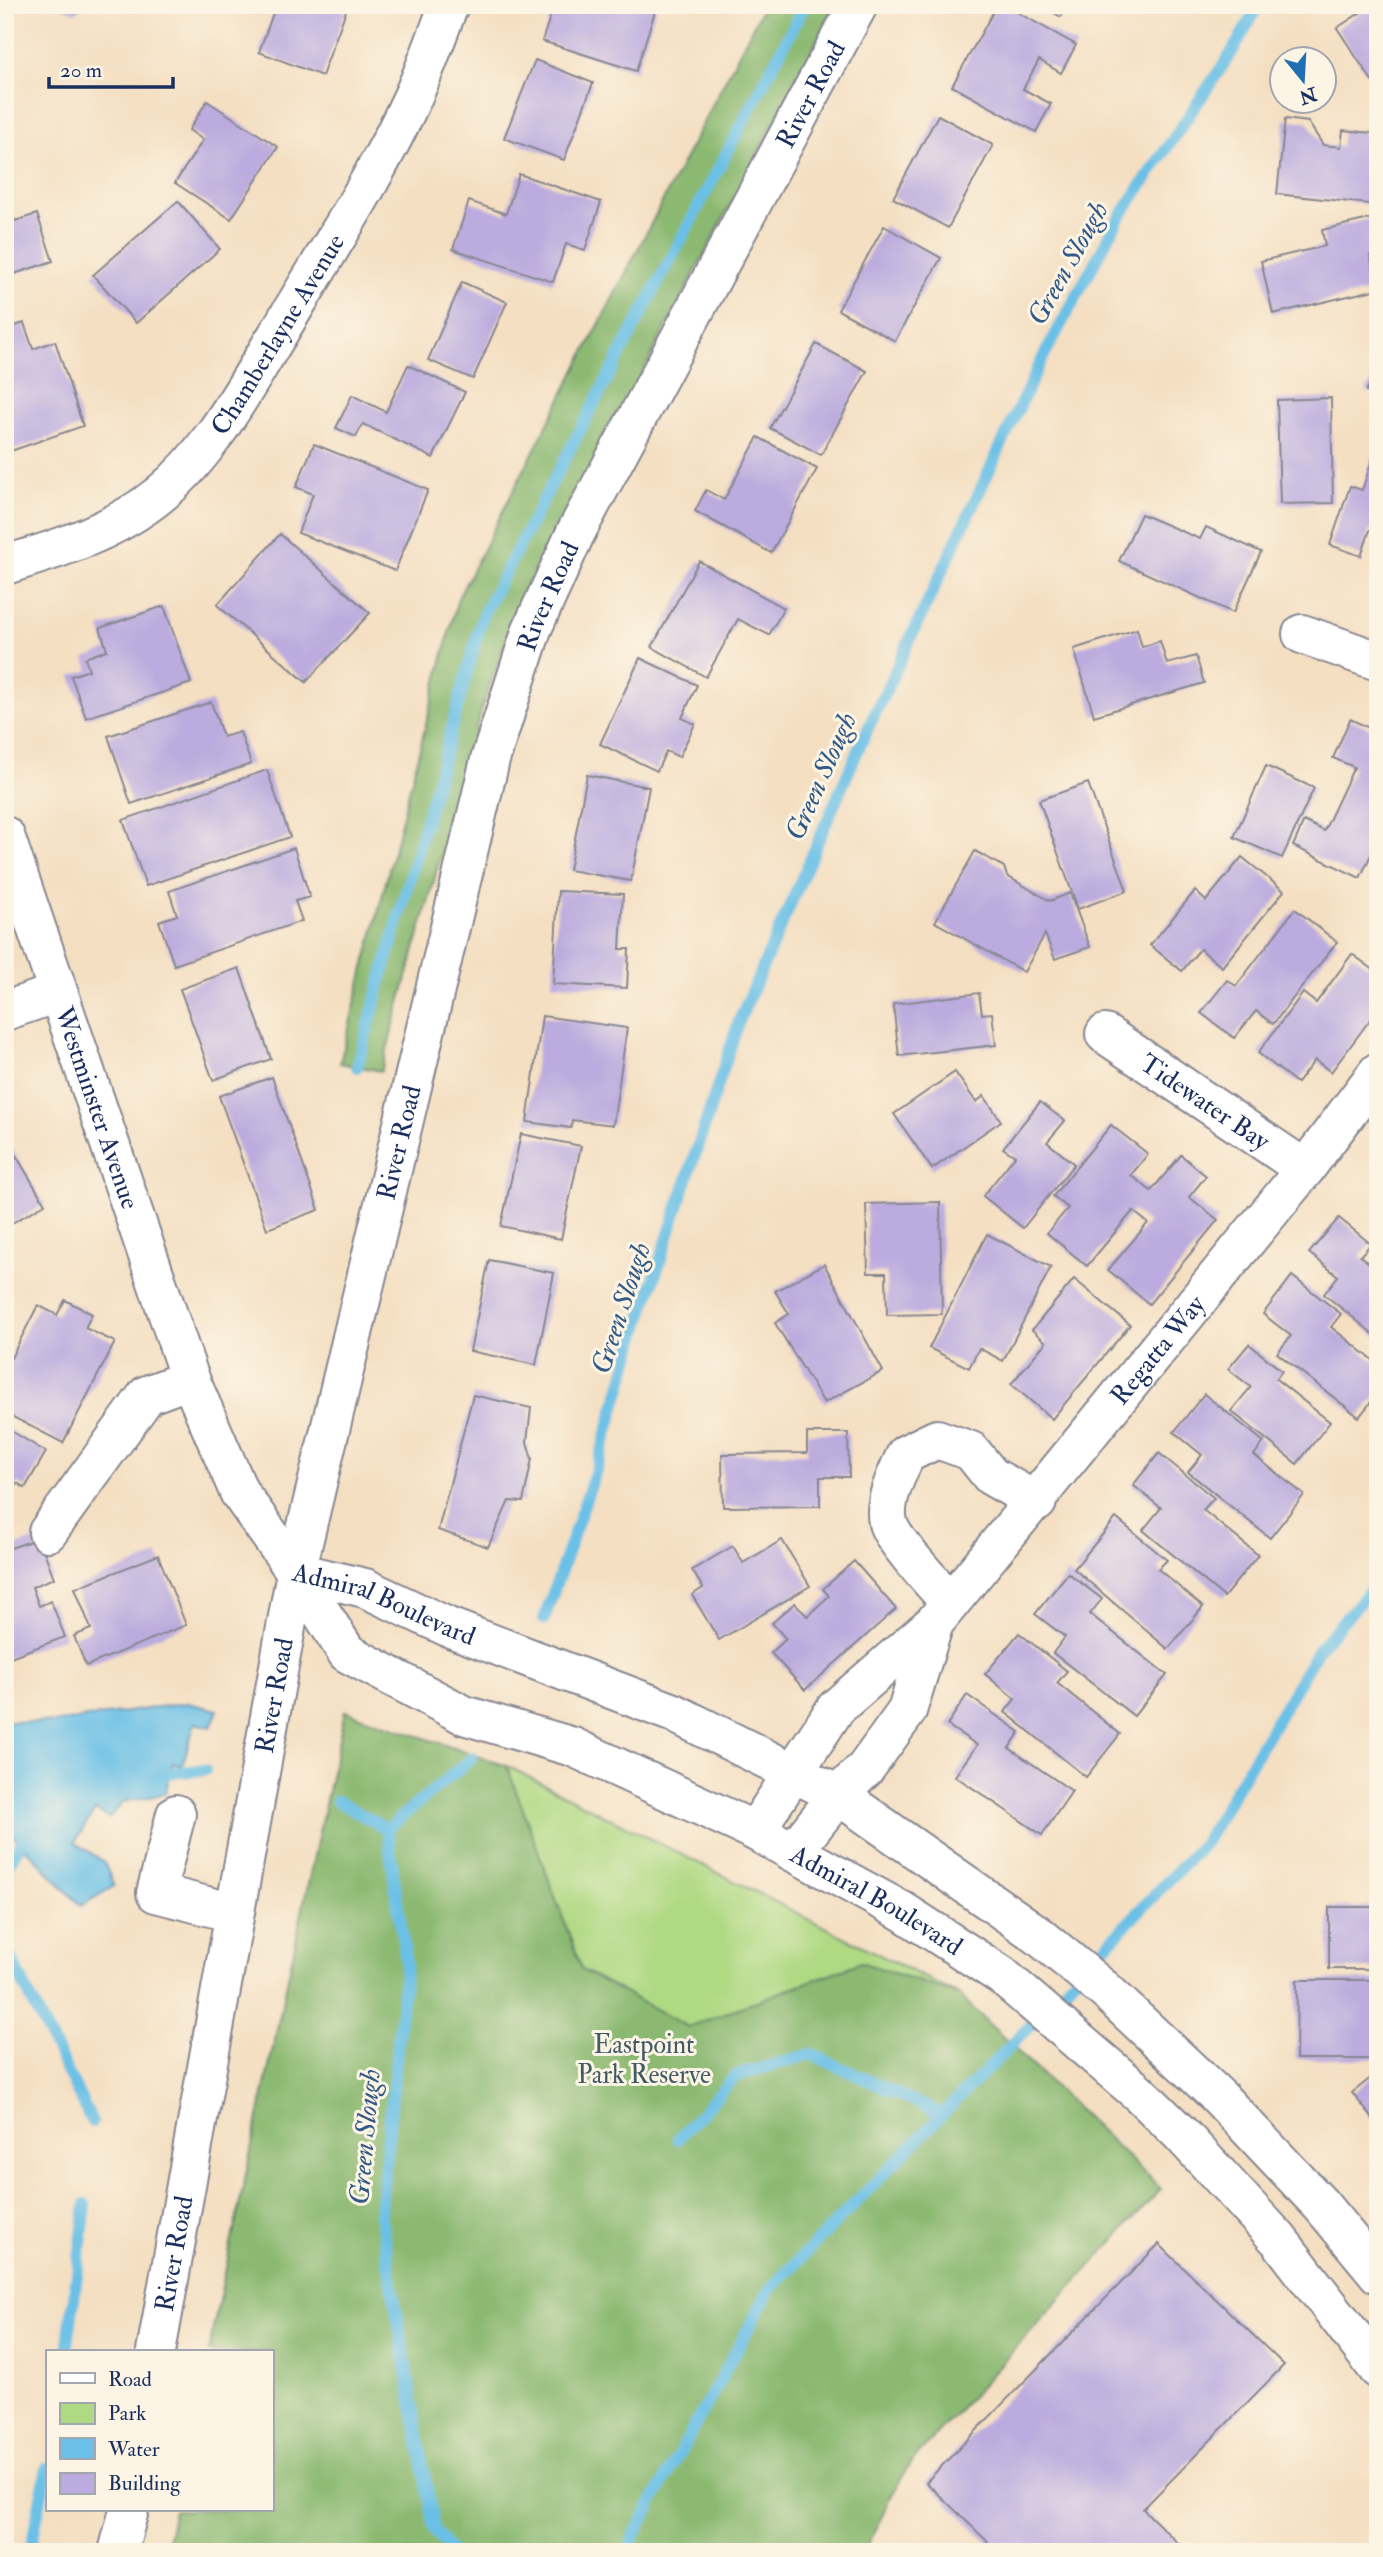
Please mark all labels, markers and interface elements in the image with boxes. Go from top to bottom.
street label: River Road [770,35,853,154]
scale bar [49,46,173,90]
north arrow [1268,46,1338,116]
text: 20 m [60,57,102,84]
text: N [1295,81,1321,110]
water label: Green Slough [1020,196,1117,332]
street label: Chamberlayne Avenue [204,228,352,442]
street label: River Road [511,537,587,655]
water label: Green Slough [778,707,865,846]
street label: Westminster Avenue [47,1002,146,1213]
street label: Tidewater Bay [1134,1047,1276,1158]
street label: River Road [370,1082,429,1203]
water label: Green Slough [584,1238,659,1379]
street label: Regatta Way [1104,1289,1213,1411]
street label: Admiral Boulevard [288,1557,480,1653]
street label: River Road [249,1635,301,1756]
street label: Admiral Boulevard [784,1838,968,1963]
park label: Eastpoint Park Reserve [577,2029,711,2091]
water label: Green Slough [342,2068,389,2206]
street label: River Road [149,2193,201,2314]
legend [46,2350,273,2512]
text: Road [108,2366,153,2393]
text: Park [108,2400,146,2427]
text: Water [107,2436,160,2463]
text: Building [108,2470,181,2497]

